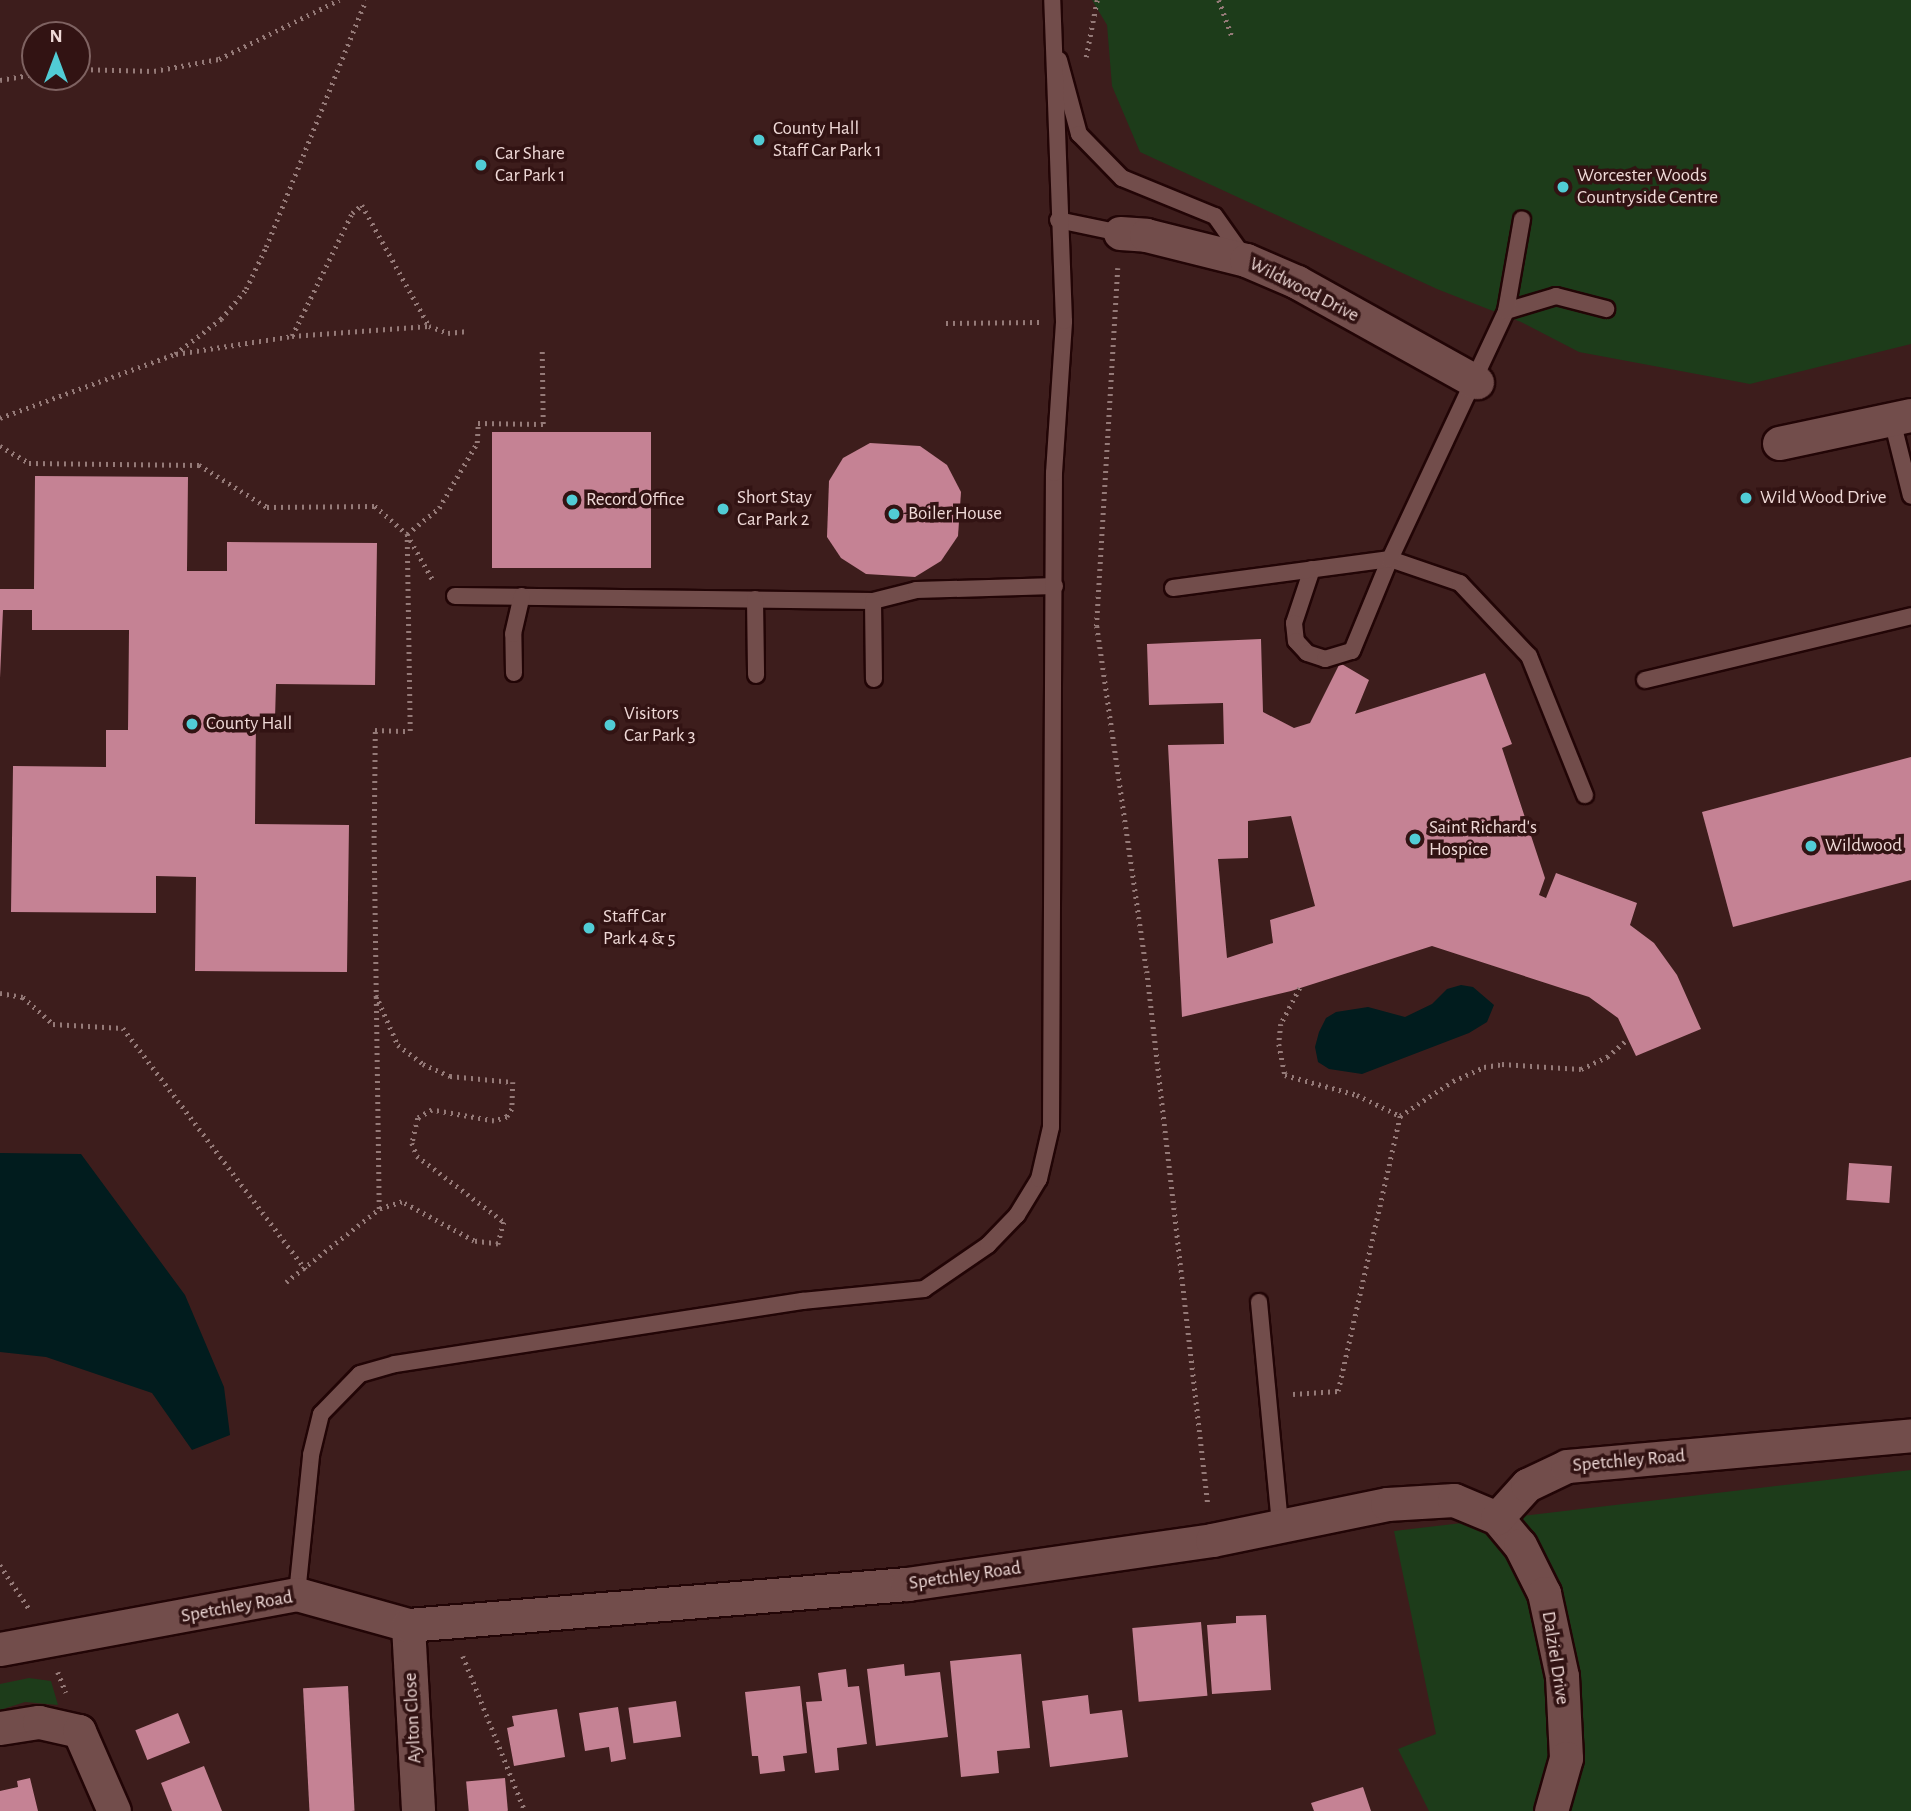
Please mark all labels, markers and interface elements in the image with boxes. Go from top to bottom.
north arrow [21,21,91,91]
text: N [49,27,63,46]
place label: County Hall Staff Car Park 1 [773,118,881,162]
marker: County Hall Staff Car Park 1 [751,132,767,148]
place label: Car Share Car Park 1 [495,143,565,187]
marker: Car Share Car Park 1 [473,157,489,173]
place label: Worcester Woods Countryside Centre [1577,165,1718,209]
marker: Worcester Woods Countryside Centre [1555,179,1571,195]
street label: Wildwood Drive [1245,253,1363,327]
place label: Short Stay Car Park 2 [737,487,812,531]
place label: Wild Wood Drive [1760,487,1887,509]
place label: Record Office [586,489,685,511]
marker: Wild Wood Drive [1738,490,1754,506]
marker: Record Office [564,492,580,508]
marker: Short Stay Car Park 2 [715,501,731,517]
place label: Boiler House [908,503,1002,525]
marker: Boiler House [886,506,902,522]
place label: Visitors Car Park 3 [624,703,695,747]
place label: County Hall [206,713,292,735]
marker: County Hall [184,716,200,732]
marker: Visitors Car Park 3 [602,717,618,733]
place label: Saint Richard's Hospice [1429,817,1537,861]
marker: Saint Richard's Hospice [1407,831,1423,847]
place label: Wildwood [1825,835,1902,857]
marker: Wildwood [1803,838,1819,854]
place label: Staff Car Park 4 & 5 [603,906,675,950]
marker: Staff Car Park 4 & 5 [581,920,597,936]
street label: Spetchley Road [1572,1445,1686,1477]
street label: Spetchley Road [908,1557,1022,1595]
street label: Spetchley Road [179,1586,295,1628]
street label: Dalziel Drive [1536,1610,1574,1706]
street label: Aylton Close [399,1672,427,1764]

